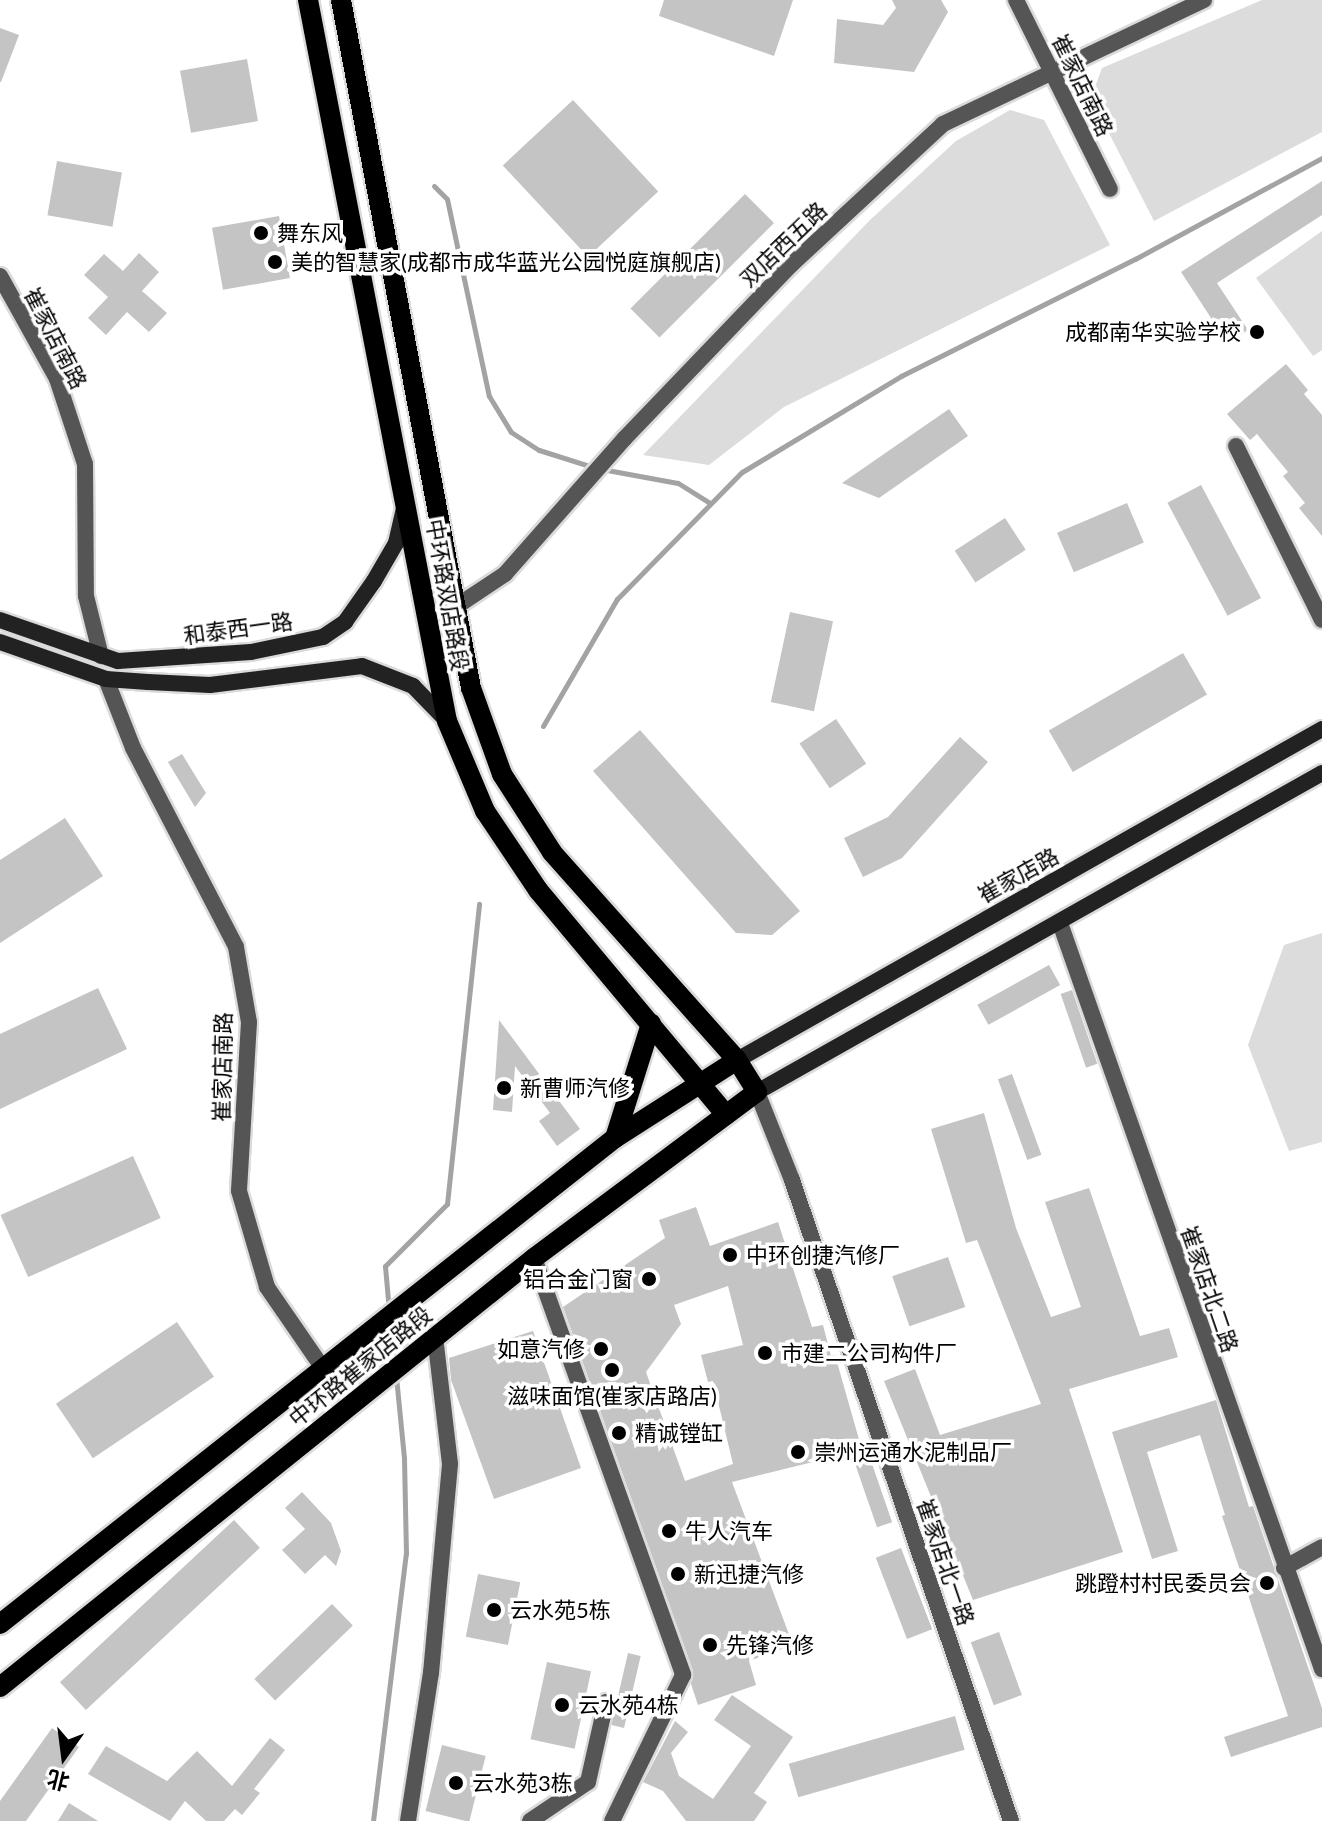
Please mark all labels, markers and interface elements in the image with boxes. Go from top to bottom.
street label: 崔家店南路 [1047,30,1119,140]
street label: 双店西五路 [734,196,832,292]
place label: 舞东风 [277,220,343,246]
marker: 舞东风 [252,224,270,242]
place label: 美的智慧家(成都市成华蓝光公园悦庭旗舰店) [291,249,721,275]
marker: 美的智慧家(成都市成华蓝光公园悦庭旗舰店) [266,253,284,271]
street label: 崔家店南路 [19,283,93,393]
place label: 成都南华实验学校 [1065,319,1241,345]
marker: 成都南华实验学校 [1248,323,1266,341]
street label: 中环路双店路段 [422,517,474,673]
street label: 和泰西一路 [182,607,294,649]
street label: 崔家店路 [973,842,1063,908]
street label: 崔家店南路 [208,1012,236,1122]
place label: 新曹师汽修 [520,1075,630,1101]
marker: 新曹师汽修 [495,1079,513,1097]
street label: 崔家店北二路 [1176,1222,1244,1356]
place label: 中环创捷汽修厂 [746,1242,900,1268]
marker: 中环创捷汽修厂 [721,1246,739,1264]
place label: 铝合金门窗 [523,1266,633,1292]
marker: 铝合金门窗 [640,1270,658,1288]
street label: 中环路崔家店路段 [283,1300,437,1432]
place label: 如意汽修 [497,1336,585,1362]
marker: 如意汽修 [592,1340,610,1358]
place label: 市建二公司构件厂 [781,1340,957,1366]
marker: 市建二公司构件厂 [756,1344,774,1362]
marker: 滋味面馆(崔家店路店) [603,1361,621,1379]
place label: 滋味面馆(崔家店路店) [507,1383,717,1409]
place label: 精诚镗缸 [635,1420,723,1446]
marker: 精诚镗缸 [610,1424,628,1442]
place label: 崇州运通水泥制品厂 [814,1439,1012,1465]
marker: 崇州运通水泥制品厂 [789,1443,807,1461]
street label: 崔家店北一路 [912,1495,980,1629]
place label: 牛人汽车 [685,1518,773,1544]
marker: 牛人汽车 [660,1522,678,1540]
place label: 新迅捷汽修 [694,1561,804,1587]
marker: 新迅捷汽修 [669,1565,687,1583]
place label: 跳蹬村村民委员会 [1075,1570,1251,1596]
marker: 跳蹬村村民委员会 [1258,1574,1276,1592]
place label: 云水苑5栋 [510,1597,611,1623]
marker: 云水苑5栋 [485,1601,503,1619]
place label: 先锋汽修 [726,1632,814,1658]
marker: 先锋汽修 [701,1636,719,1654]
place label: 云水苑4栋 [578,1692,679,1718]
marker: 云水苑4栋 [553,1696,571,1714]
north arrow [24,1717,104,1797]
text: 北 [44,1765,72,1797]
place label: 云水苑3栋 [472,1770,573,1796]
marker: 云水苑3栋 [447,1774,465,1792]

